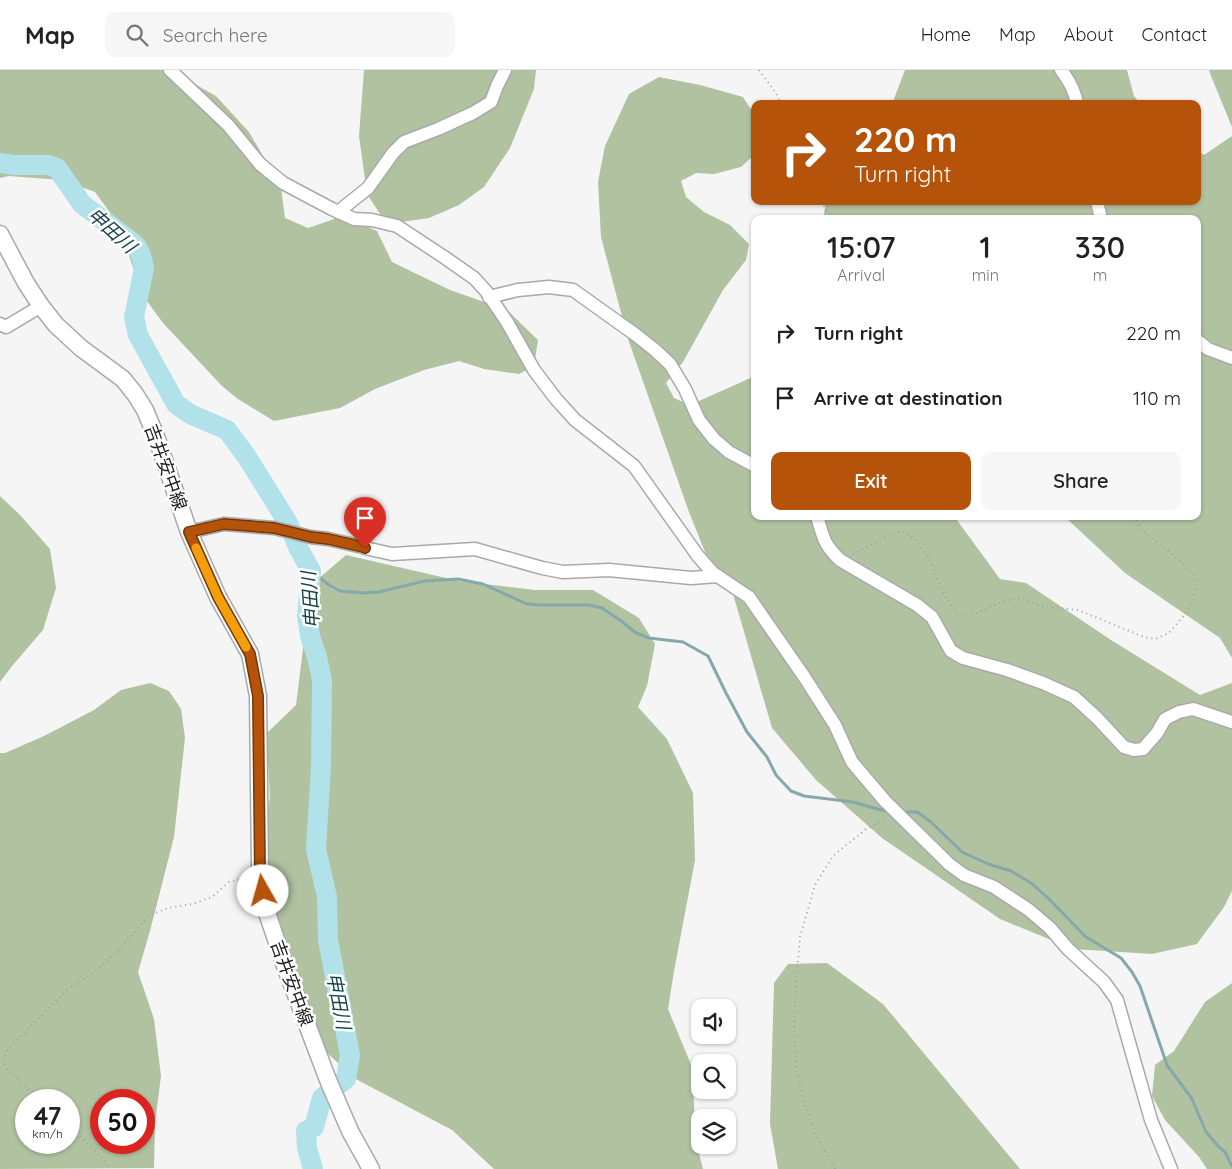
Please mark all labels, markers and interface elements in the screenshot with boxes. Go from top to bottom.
search box [105,12,455,57]
text: Map [25,20,75,50]
icon: search [123,21,151,49]
text: Search here [163,23,268,47]
text: Home [921,23,971,46]
text: Map [999,23,1036,46]
text: About [1064,23,1114,46]
text: Contact [1142,23,1207,46]
text: 220 m [854,117,957,161]
icon: right [771,120,836,185]
text: Turn right [854,160,951,188]
water label: 申田川 [83,202,143,259]
text: 15:07 [827,228,896,266]
text: 1 [980,228,991,266]
text: 330 [1075,228,1125,266]
text: Arrival [837,265,885,285]
text: min [972,265,999,285]
text: m [1093,265,1107,285]
icon: right [771,319,799,347]
text: Turn right [814,321,903,345]
text: 220 m [1126,321,1181,345]
icon: arrive [771,384,799,412]
text: Arrive at destination [814,386,1003,410]
text: 110 m [1133,386,1181,410]
street label: 吉井安中線 [140,421,192,513]
button: Exit [771,452,971,510]
button: Share [981,452,1181,510]
pin [344,497,386,548]
icon: arrive [351,504,379,532]
water label: 申田川 [296,569,324,629]
position arrow [236,864,288,916]
street label: 吉井安中線 [266,937,318,1029]
water label: 申田川 [322,971,357,1033]
map controls [691,999,736,1154]
button: sound [691,999,736,1044]
button: search [691,1054,736,1099]
speed limit sign: 50 [90,1089,155,1154]
text: 47 [34,1100,61,1131]
button: layers [691,1109,736,1154]
text: km/h [32,1126,63,1141]

